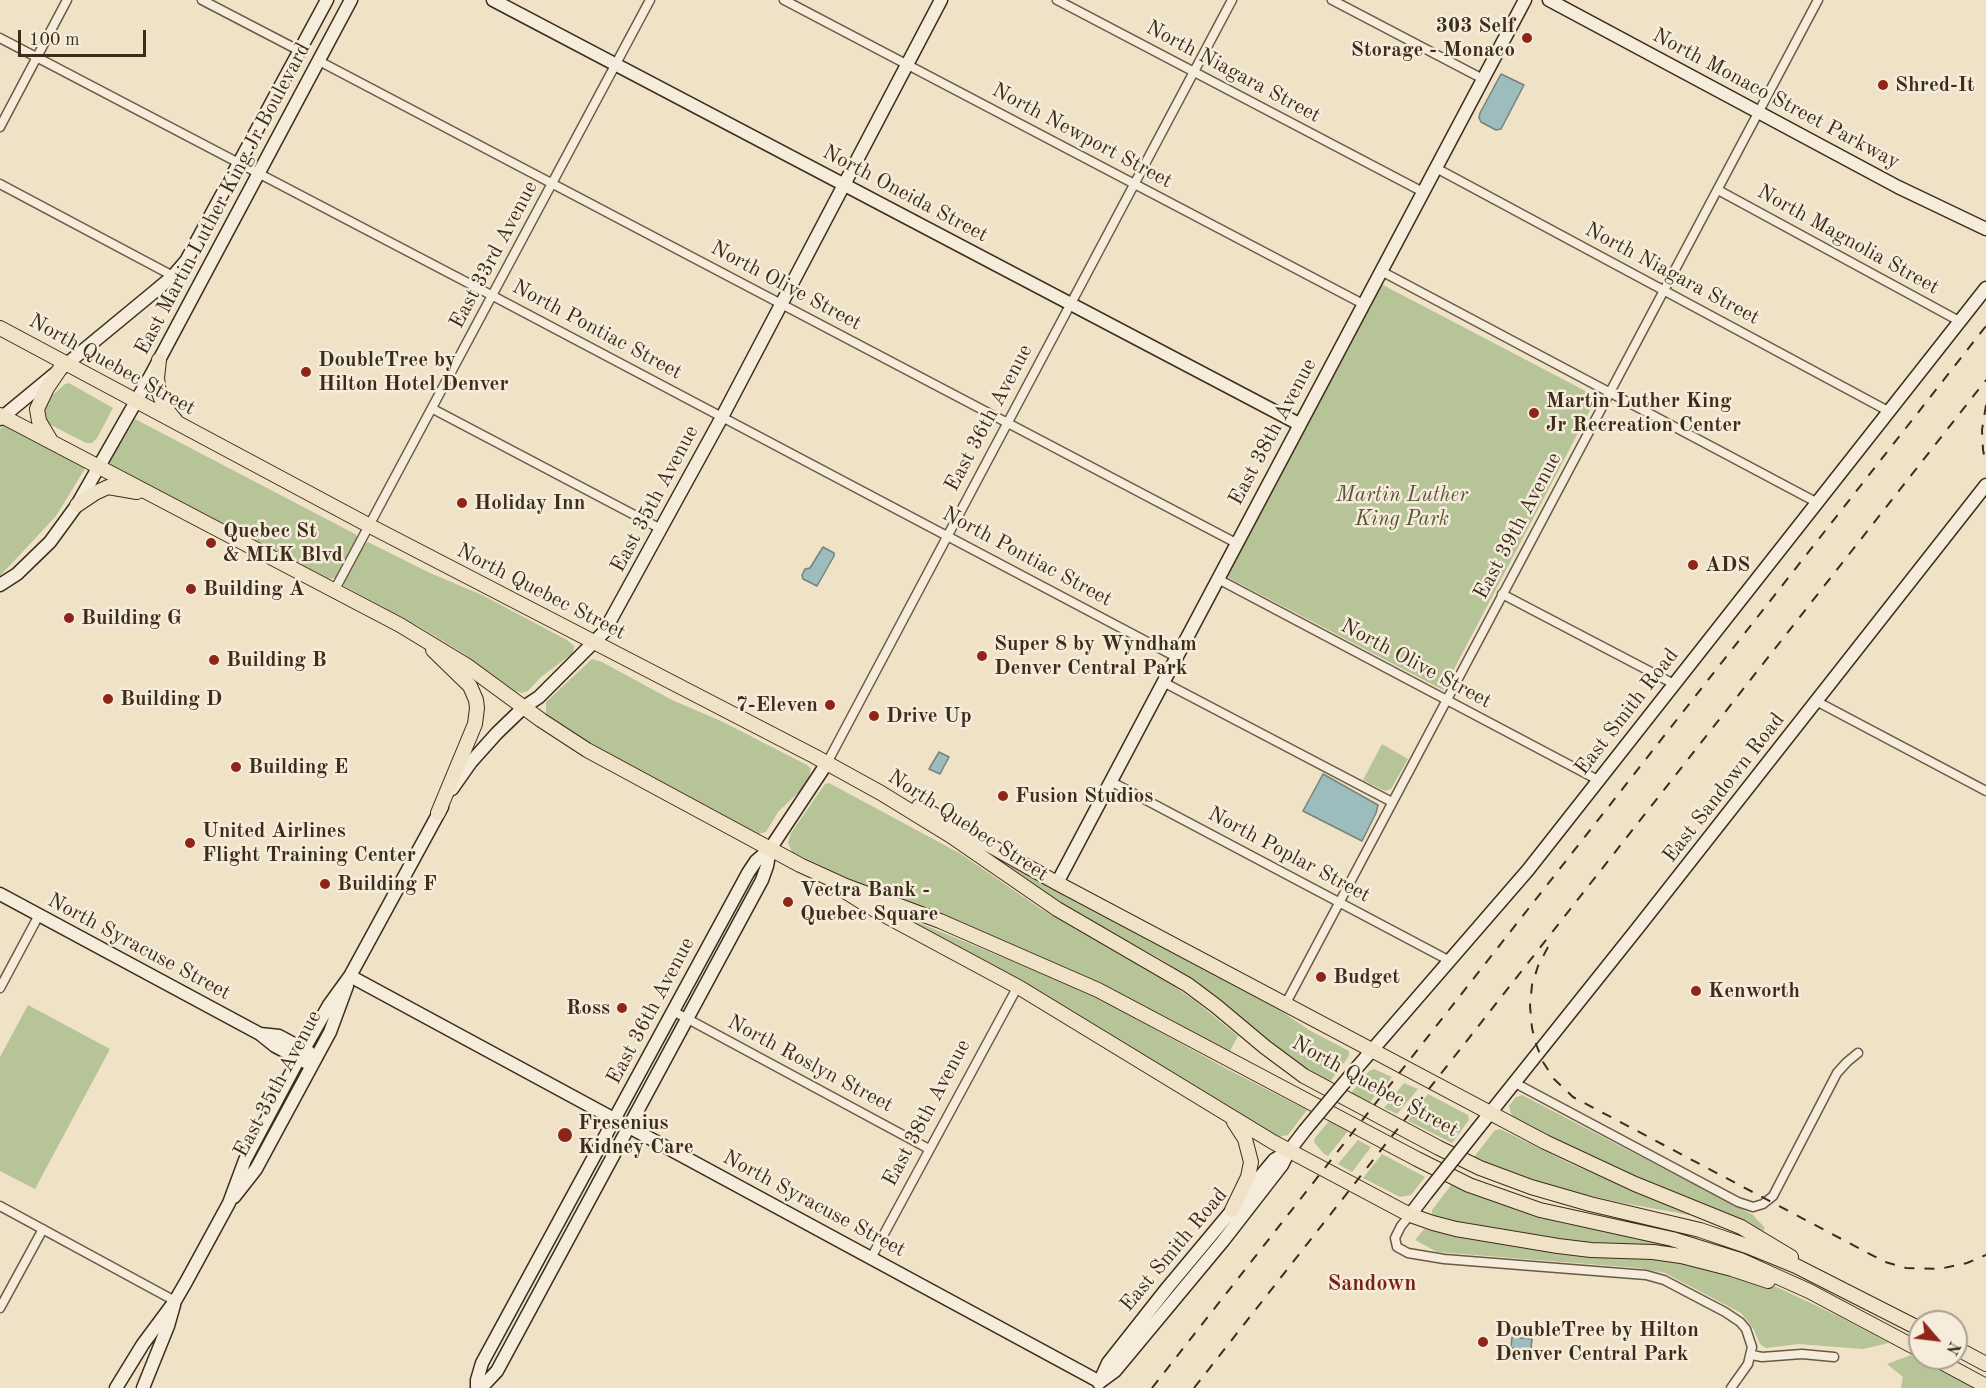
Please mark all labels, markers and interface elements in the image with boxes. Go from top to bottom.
place label: 303 Self Storage - Monaco [1351,13,1515,63]
street label: North Niagara Street [1141,15,1325,129]
scale bar [21,18,148,56]
street label: North Monaco Street Parkway [1648,23,1904,175]
text: 100 m [29,31,80,49]
marker: 303 Self Storage - Monaco [1520,31,1534,45]
street label: East Martin Luther King Jr Boulevard [130,39,316,359]
place label: Shred-It [1895,72,1975,98]
street label: North Newport Street [987,78,1177,194]
marker: Shred-It [1876,78,1890,92]
street label: North Oneida Street [818,140,992,248]
street label: East 33rd Avenue [444,177,544,333]
street label: North Magnolia Street [1753,179,1943,301]
street label: North Niagara Street [1580,217,1764,331]
street label: North Olive Street [706,236,866,336]
street label: North Pontiac Street [508,275,686,385]
street label: North Quebec Street [24,309,200,421]
street label: East 36th Avenue [940,340,1038,496]
place label: DoubleTree by Hilton Hotel Denver [318,347,509,397]
street label: East 38th Avenue [1224,354,1322,510]
marker: DoubleTree by Hilton Hotel Denver [299,365,313,379]
place label: Martin Luther King Jr Recreation Center [1546,388,1741,438]
marker: Martin Luther King Jr Recreation Center [1527,406,1541,420]
street label: East 35th Avenue [606,421,704,577]
street label: East 39th Avenue [1469,448,1567,604]
park label: Martin Luther King Park [1336,482,1468,532]
place label: Holiday Inn [474,490,585,516]
marker: Holiday Inn [455,496,469,510]
street label: North Pontiac Street [938,502,1116,612]
place label: Quebec St & MLK Blvd [223,518,343,568]
marker: Quebec St & MLK Blvd [204,536,218,550]
street label: North Quebec Street [452,538,630,646]
place label: ADS [1705,552,1750,578]
marker: ADS [1686,558,1700,572]
place label: Building A [203,576,305,602]
marker: Building A [184,582,198,596]
place label: Building G [81,605,182,631]
marker: Building G [62,611,76,625]
street label: North Olive Street [1336,614,1496,714]
place label: Super 8 by Wyndham Denver Central Park [994,631,1197,681]
street label: East Smith Road [1570,644,1684,780]
place label: Building B [226,647,327,673]
marker: Super 8 by Wyndham Denver Central Park [975,649,989,663]
marker: Building B [207,653,221,667]
place label: Building D [120,686,222,712]
marker: Building D [101,692,115,706]
place label: 7-Eleven [736,692,818,718]
marker: 7-Eleven [823,698,837,712]
place label: Drive Up [886,703,972,729]
street label: East Sandown Road [1658,708,1790,868]
marker: Drive Up [867,709,881,723]
place label: Building E [248,754,348,780]
marker: Building E [229,760,243,774]
street label: North Quebec Street [883,765,1053,887]
place label: Fusion Studios [1015,783,1153,809]
marker: Fusion Studios [996,789,1010,803]
street label: North Poplar Street [1203,802,1375,908]
place label: United Airlines Flight Training Center [202,818,416,868]
marker: United Airlines Flight Training Center [183,836,197,850]
place label: Building F [337,871,437,897]
marker: Building F [318,877,332,891]
place label: Vectra Bank - Quebec Square [800,877,938,927]
street label: North Syracuse Street [43,888,235,1006]
marker: Vectra Bank - Quebec Square [781,895,795,909]
street label: East 36th Avenue [602,933,700,1089]
place label: Budget [1333,964,1400,990]
marker: Budget [1314,970,1328,984]
place label: Kenworth [1708,978,1800,1004]
marker: Kenworth [1689,984,1703,998]
place label: Ross [566,995,610,1021]
marker: Ross [615,1001,629,1015]
street label: East 35th Avenue [229,1006,327,1162]
street label: North Roslyn Street [723,1010,897,1118]
street label: North Quebec Street [1287,1031,1463,1143]
street label: East 38th Avenue [878,1035,976,1191]
place label: Fresenius Kidney Care [578,1110,694,1160]
marker: Fresenius Kidney Care [556,1126,574,1144]
street label: North Syracuse Street [718,1145,910,1263]
street label: East Smith Road [1115,1183,1233,1317]
district label: Sandown [1328,1271,1416,1297]
north arrow [1908,1310,1968,1370]
place label: DoubleTree by Hilton Denver Central Park [1495,1317,1699,1367]
marker: DoubleTree by Hilton Denver Central Park [1476,1335,1490,1349]
text: N [1942,1338,1962,1357]

